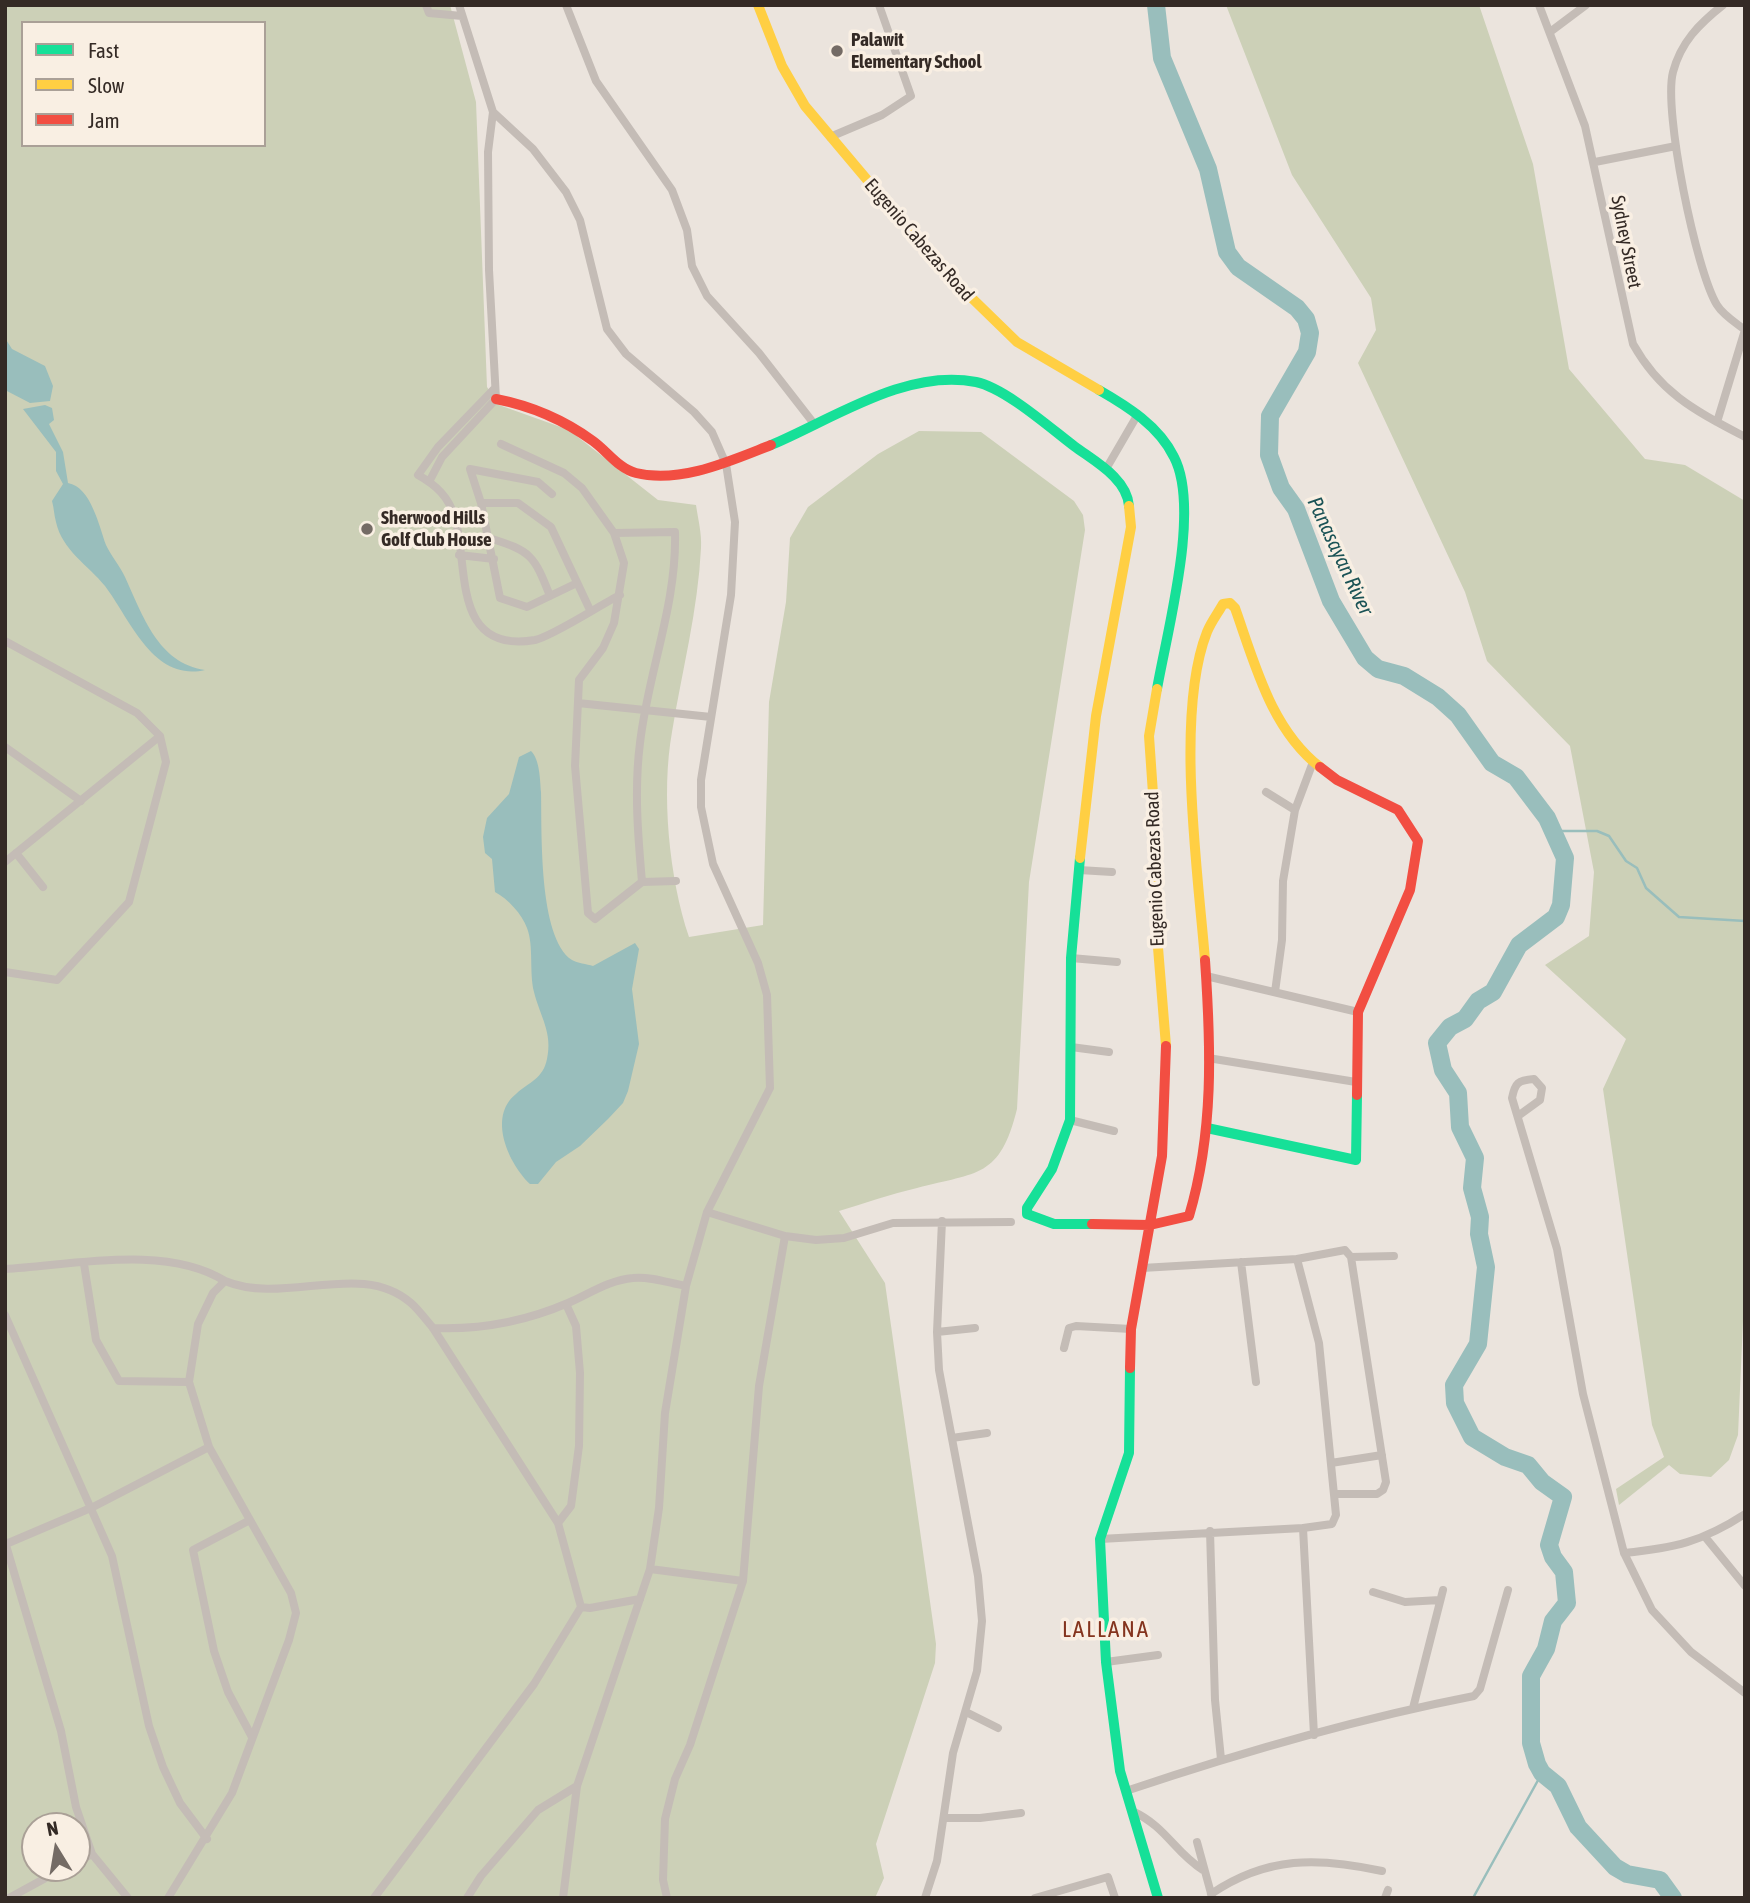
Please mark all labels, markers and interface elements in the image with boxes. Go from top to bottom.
legend [21,21,266,147]
place label: Palawit Elementary School [851,29,982,73]
text: Fast [88,38,119,62]
marker: Palawit Elementary School [829,43,845,59]
text: Slow [88,73,124,97]
text: Jam [88,108,120,132]
street label: Eugenio Cabezas Road [860,174,978,306]
street label: Sydney Street [1606,194,1646,290]
water label: Panasayan River [1302,493,1378,619]
place label: Sherwood Hills Golf Club House [381,507,492,551]
marker: Sherwood Hills Golf Club House [359,521,375,537]
street label: Eugenio Cabezas Road [1141,791,1169,947]
district label: LALLANA [1063,1616,1149,1644]
north arrow [21,1812,91,1882]
text: N [45,1816,60,1840]

